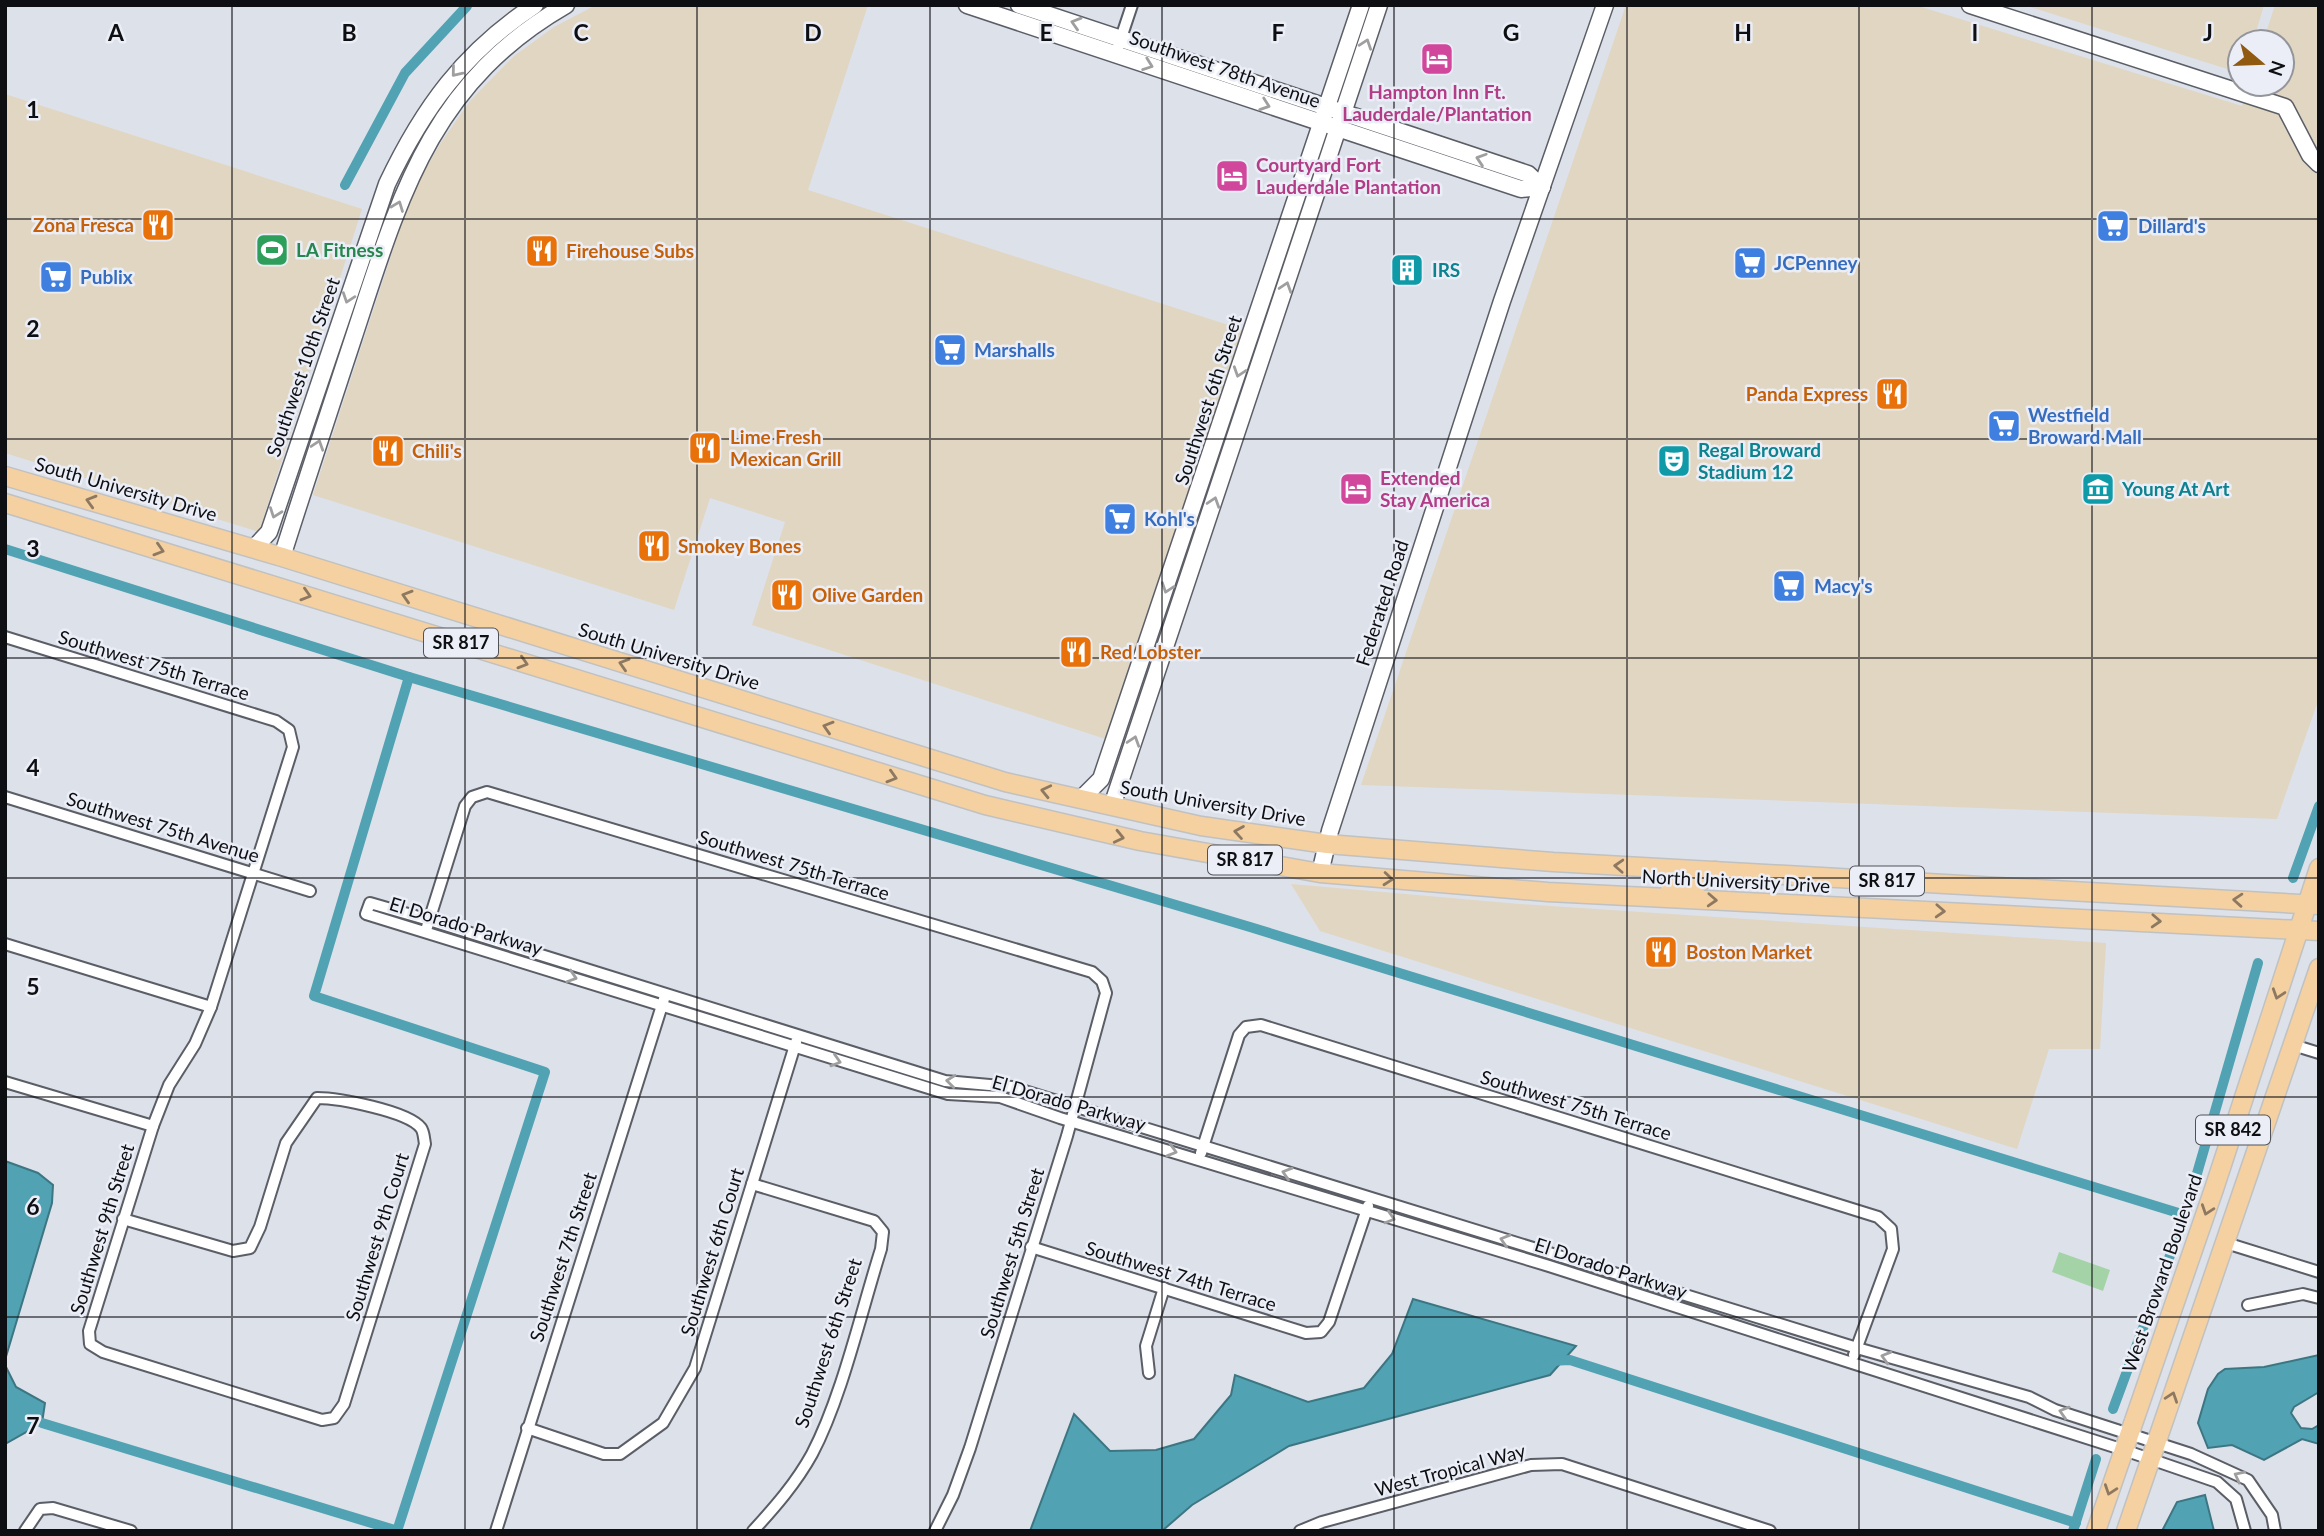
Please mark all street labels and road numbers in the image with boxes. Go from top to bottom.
street label: Southwest 78th Avenue [1127,25,1324,112]
street label: Southwest 10th Street [261,274,344,459]
street label: Southwest 6th Street [1169,312,1246,488]
street label: South University Drive [32,452,220,526]
street label: Federated Road [1350,537,1413,669]
street label: South University Drive [576,617,763,694]
street label: Southwest 75th Terrace [56,625,252,705]
road number: SR 817 [424,628,498,658]
street label: South University Drive [1118,775,1308,830]
street label: Southwest 75th Avenue [64,786,262,867]
street label: Southwest 75th Terrace [696,825,892,905]
road number: SR 817 [1208,846,1282,874]
street label: North University Drive [1641,864,1831,897]
road number: SR 817 [1850,866,1924,896]
street label: El Dorado Parkway [387,891,546,960]
street label: Southwest 75th Terrace [1478,1065,1674,1145]
street label: El Dorado Parkway [990,1070,1149,1136]
road number: SR 842 [2196,1115,2270,1144]
street label: Southwest 9th Street [65,1141,138,1317]
street label: Southwest 9th Court [340,1150,413,1324]
street label: Southwest 6th Court [675,1165,748,1339]
street label: Southwest 5th Street [975,1165,1048,1341]
street label: Southwest 7th Street [524,1169,601,1345]
street label: West Broward Boulevard [2117,1171,2206,1375]
street label: El Dorado Parkway [1532,1232,1690,1303]
street label: Southwest 74th Terrace [1083,1236,1279,1316]
street label: Southwest 6th Street [789,1255,866,1431]
street label: West Tropical Way [1372,1438,1528,1501]

